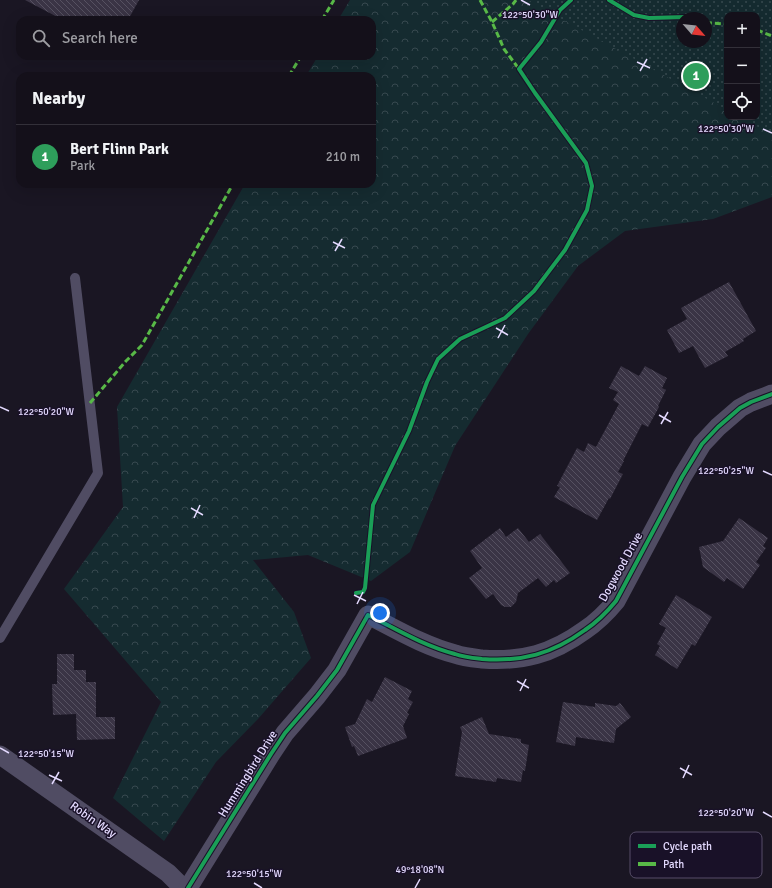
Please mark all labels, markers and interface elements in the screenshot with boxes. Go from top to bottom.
text: 122°50'30"W [502,9,558,21]
north arrow [676,12,712,48]
map controls [724,12,760,120]
button: + [724,12,760,48]
search box [16,16,376,60]
icon: search [30,27,52,49]
text: Search here [62,29,138,47]
button: − [724,48,760,84]
pin: 1 [683,61,709,91]
button: locate [724,84,760,120]
text: Nearby [32,88,85,109]
text: 122°50'30"W [698,123,754,135]
text: Bert Flinn Park [70,140,169,158]
text: 1 [41,149,49,165]
text: 210 m [326,149,360,165]
text: Park [70,158,95,174]
text: 122°50'20"W [18,406,74,418]
text: 122°50'25"W [698,465,754,477]
street label: Dogwood Drive [596,530,646,604]
your location [370,603,390,623]
street label: Hummingbird Drive [215,728,281,820]
text: 122°50'15"W [18,748,74,760]
street label: Robin Way [67,799,119,842]
text: 122°50'20"W [698,807,754,819]
legend [630,832,762,878]
text: Cycle path [663,840,712,853]
text: Path [663,858,684,871]
text: 49°18'08"N [396,864,444,876]
text: 122°50'15"W [226,868,282,880]

